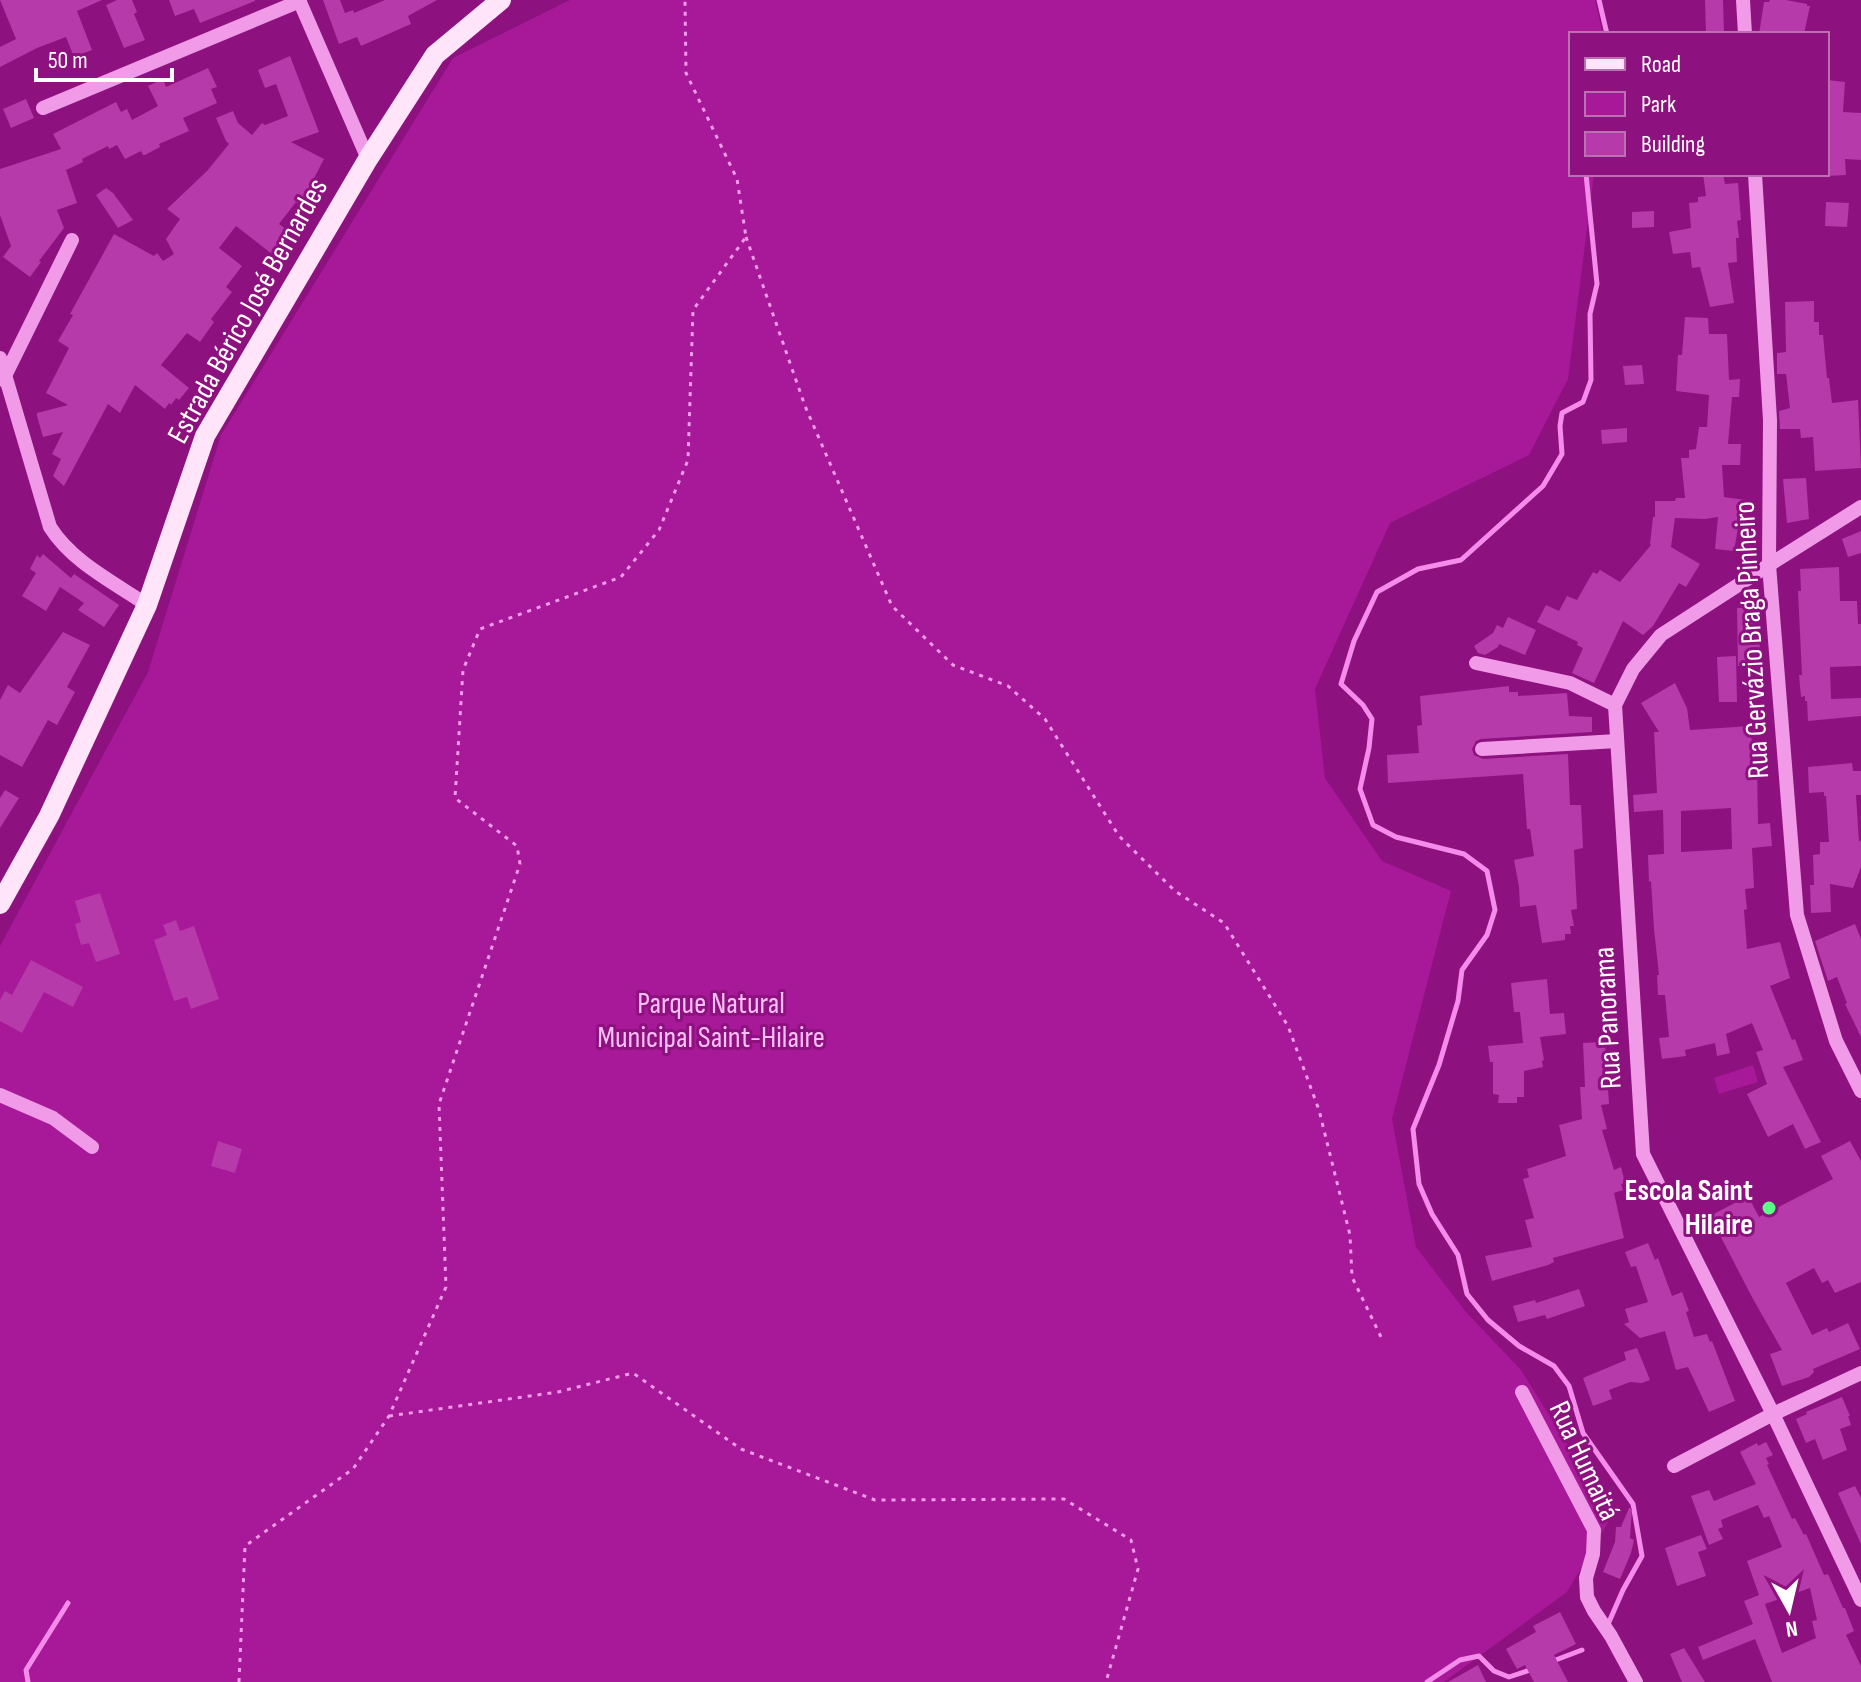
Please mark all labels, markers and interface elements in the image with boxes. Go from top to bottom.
scale bar [36,32,172,82]
legend [1569,32,1829,176]
text: 50 m [48,46,88,75]
text: Road [1641,50,1681,79]
text: Park [1641,90,1676,119]
text: Building [1641,130,1705,159]
street label: Estrada Bérico José Bernardes [160,172,336,450]
street label: Rua Gervázio Braga Pinheiro [1727,500,1777,780]
street label: Rua Panorama [1586,946,1630,1090]
park label: Parque Natural Municipal Saint-Hilaire [597,986,825,1056]
place label: Escola Saint Hilaire [1624,1173,1753,1243]
marker: Escola Saint Hilaire [1760,1199,1778,1217]
street label: Rua Humaitá [1541,1396,1627,1526]
north arrow [1749,1570,1829,1650]
text: N [1784,1614,1799,1643]

